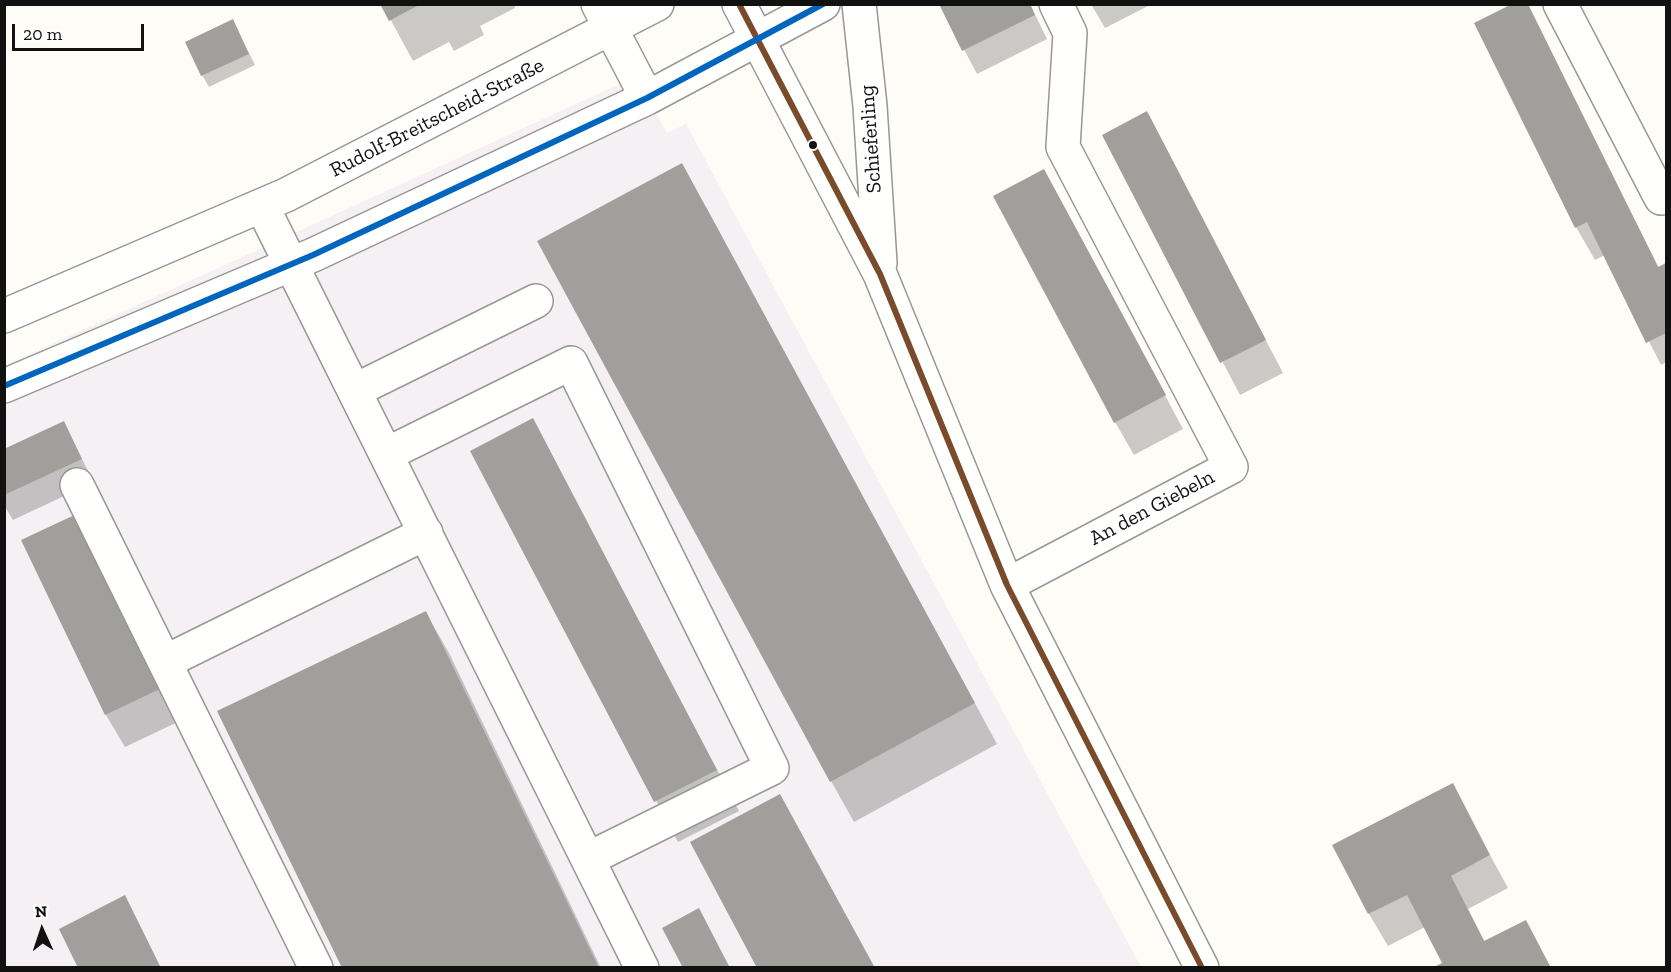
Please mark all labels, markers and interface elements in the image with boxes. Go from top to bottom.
scale bar [15,12,147,50]
text: 20 m [23,23,62,45]
street label: Rudolf-Breitscheid-Straße [326,53,548,183]
street label: Schieferling [855,84,887,194]
unlabelled marker [807,139,819,151]
street label: An den Giebeln [1085,465,1219,551]
north arrow [12,900,72,960]
text: N [34,902,48,921]

